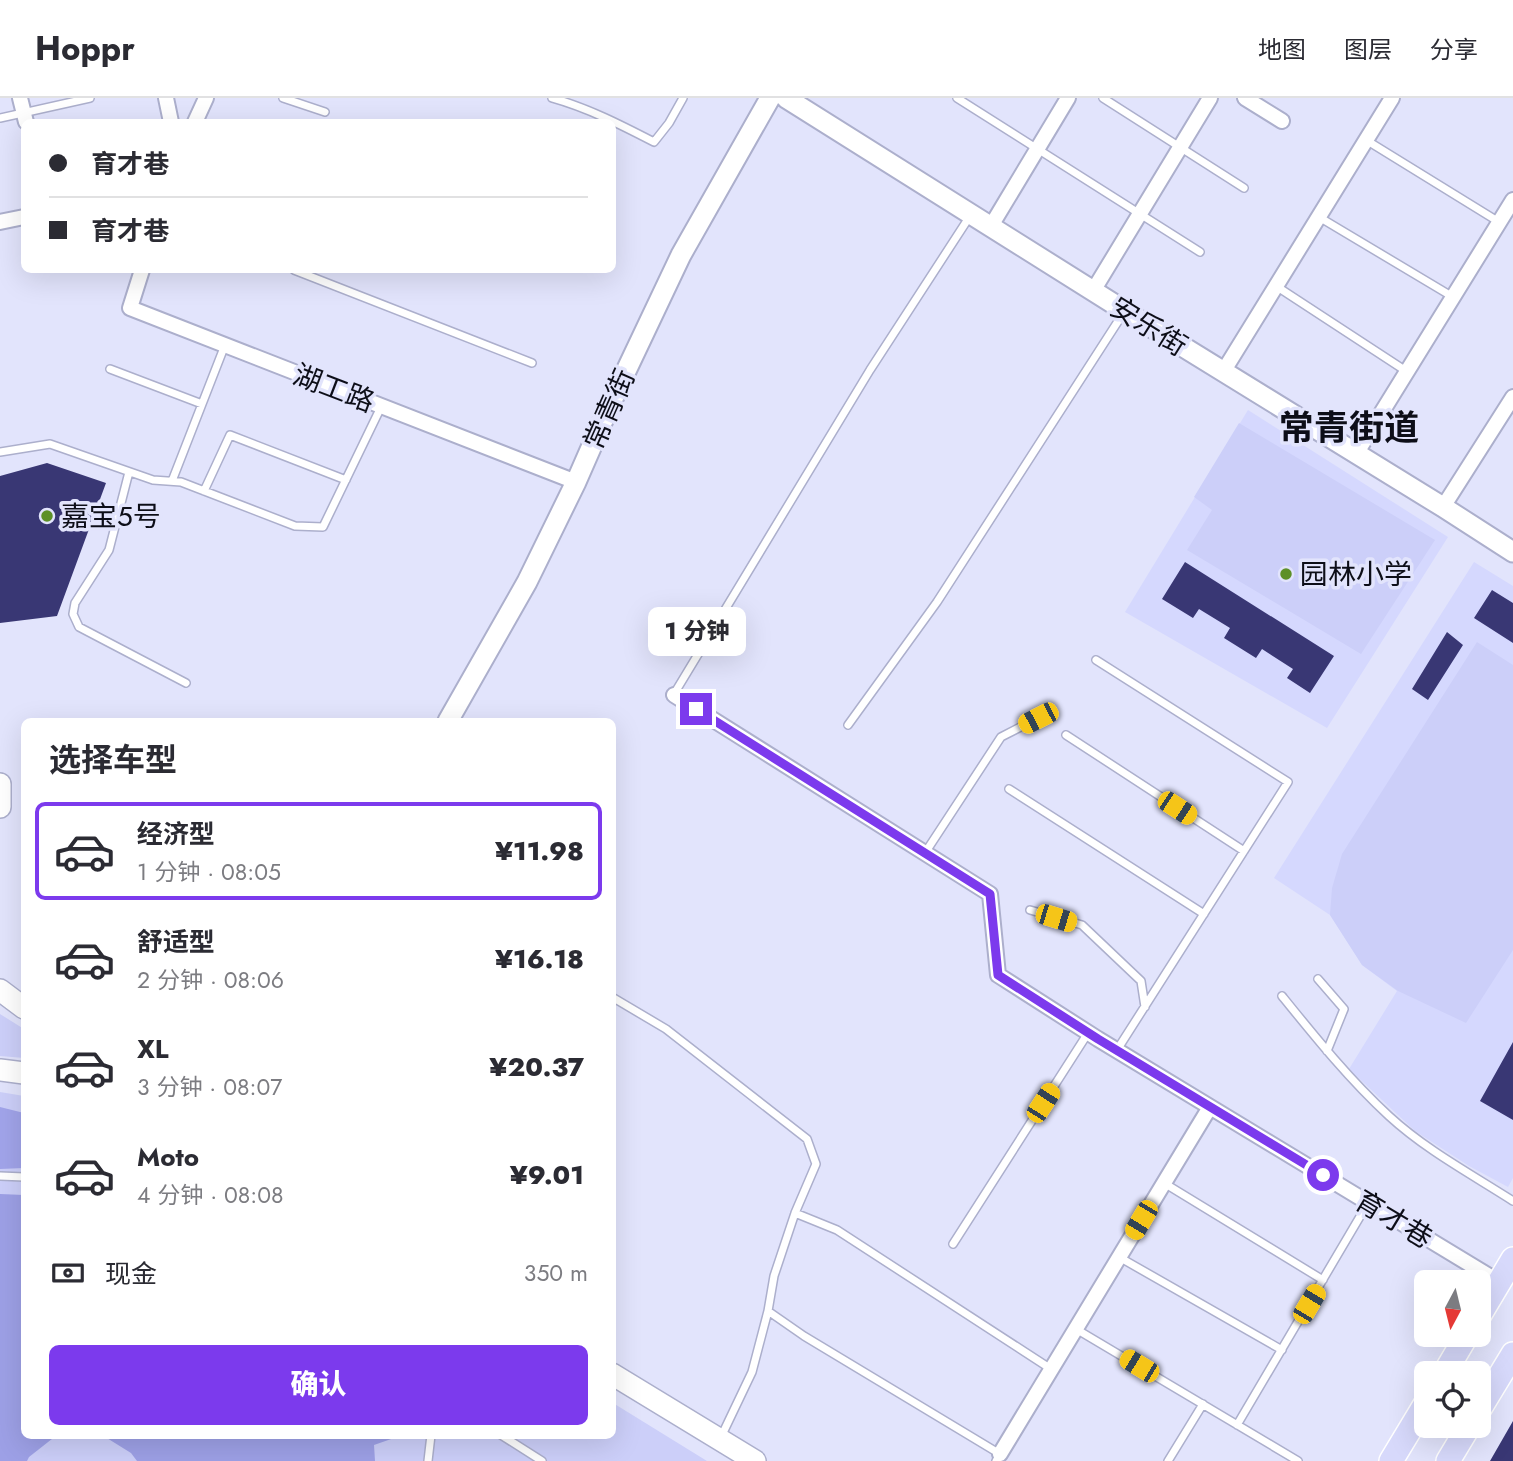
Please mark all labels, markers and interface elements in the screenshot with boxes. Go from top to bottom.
text: Hoppr [35,25,135,72]
text: 地图 [1258,32,1306,67]
text: 图层 [1344,32,1392,67]
text: 分享 [1430,32,1478,67]
text: 育才巷 [91,145,169,183]
text: 育才巷 [91,212,169,250]
street label: 安乐街 [1102,287,1195,366]
street label: 湖工路 [287,354,380,423]
street label: 常青街 [574,362,645,456]
district label: 常青街道 [1279,403,1419,453]
place label: 嘉宝5号 [61,496,161,537]
marker: 嘉宝5号 [39,508,55,524]
place label: 园林小学 [1300,554,1412,595]
marker: 园林小学 [1278,566,1294,582]
callout: 1 分钟 [647,608,745,656]
text: 1 分钟 [664,614,730,648]
route end [680,693,712,725]
car [1015,699,1062,737]
text: 选择车型 [49,737,177,783]
car [1154,788,1201,828]
text: 经济型 [137,815,215,853]
icon: car [53,820,116,883]
text: ¥11.98 [495,832,584,870]
text: 1 分钟 · 08:05 [137,855,281,889]
car [1033,902,1080,934]
text: 舒适型 [137,923,215,961]
icon: car [53,928,116,991]
text: ¥16.18 [495,940,584,978]
text: 2 分钟 · 08:06 [137,963,284,997]
text: XL [137,1030,169,1068]
icon: car [53,1036,116,1099]
text: ¥20.37 [489,1048,584,1086]
text: 3 分钟 · 08:07 [137,1070,282,1104]
car [1023,1080,1064,1126]
text: Moto [137,1138,199,1176]
icon: car [53,1144,116,1207]
text: ¥9.01 [510,1156,584,1194]
route start [1307,1159,1339,1191]
text: 4 分钟 · 08:08 [137,1178,284,1212]
street label: 育才巷 [1347,1180,1440,1259]
car [1122,1197,1161,1243]
icon: cash [49,1254,87,1292]
text: 现金 [105,1255,157,1293]
text: 350 m [524,1256,588,1290]
north arrow [1414,1270,1491,1348]
map controls [1414,1270,1491,1438]
car [1290,1281,1329,1327]
button: 确认 [49,1345,588,1425]
car [1116,1346,1163,1386]
button: locate [1414,1361,1491,1438]

